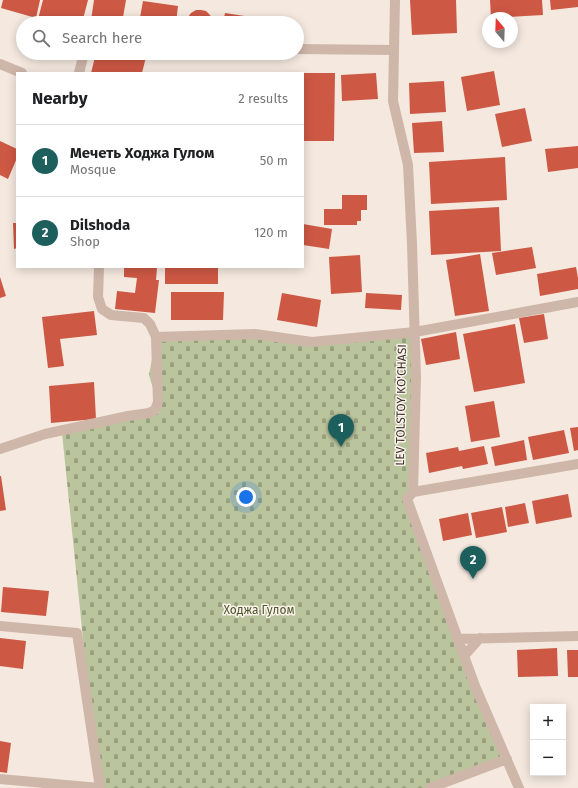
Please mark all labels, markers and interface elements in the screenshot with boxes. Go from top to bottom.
north arrow [482,12,518,48]
search box [16,16,304,60]
icon: search [30,27,52,49]
text: Search here [62,29,142,47]
text: Nearby [32,88,87,109]
text: 2 results [238,91,288,106]
text: Мечеть Ходжа Гулом [70,144,214,162]
text: 1 [42,153,48,168]
text: 50 m [260,153,288,168]
text: Mosque [70,162,116,177]
text: Dilshoda [70,216,130,234]
text: 2 [42,225,48,240]
text: 120 m [254,225,288,240]
text: Shop [70,234,100,249]
street label: LEV TOLSTOY KO'CHASI [393,344,409,466]
pin: 1 [328,414,354,447]
your location [236,487,256,507]
pin: 2 [460,546,486,579]
park label: Ходжа Гулом [224,603,294,617]
map controls [530,704,566,776]
button: + [530,704,566,740]
button: − [530,740,566,776]

